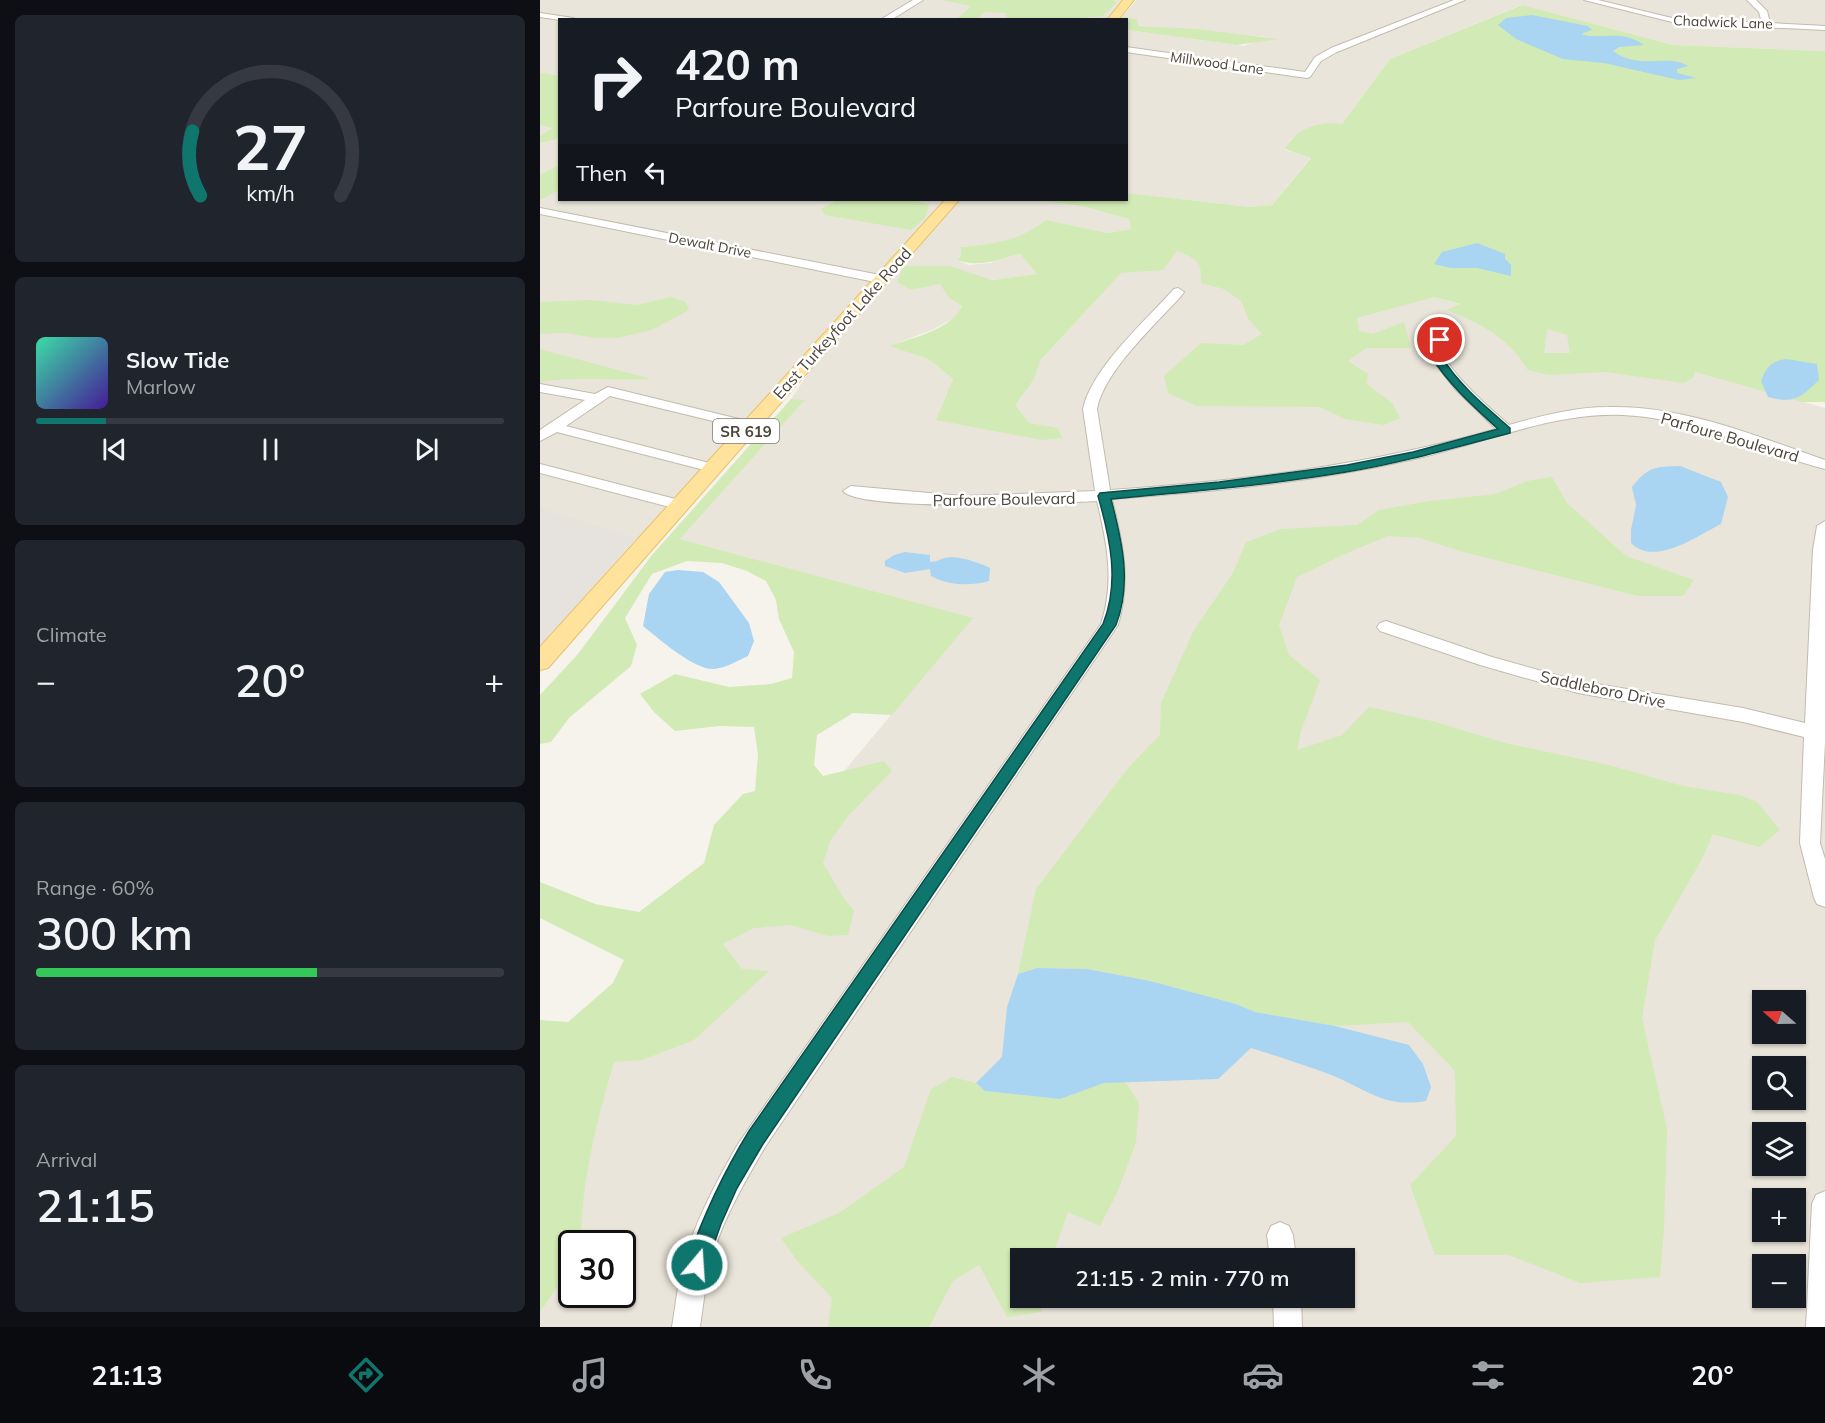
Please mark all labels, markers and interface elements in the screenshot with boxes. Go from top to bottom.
street label: Chadwick Lane [1673,11,1773,33]
text: 420 m [675,38,800,91]
icon: right [576,42,654,120]
street label: Millwood Lane [1169,48,1265,78]
text: Parfoure Boulevard [675,90,916,124]
text: 27 [233,107,307,186]
icon: left [639,156,672,189]
text: Then [576,159,627,187]
text: km/h [246,179,294,206]
street label: Dewalt Drive [667,228,753,262]
street label: East Turkeyfoot Lake Road [769,243,915,403]
pin [1414,314,1465,365]
icon: arrive [1423,323,1456,356]
text: Slow Tide [126,346,229,374]
text: Marlow [126,374,196,399]
street label: Parfoure Boulevard [1659,408,1801,466]
road number: SR 619 [713,419,779,443]
icon: previous [98,433,131,466]
icon: pause [254,433,287,466]
icon: next [410,433,443,466]
street label: Parfoure Boulevard [932,488,1076,510]
text: Climate [36,622,107,647]
text: 20° [235,652,305,708]
text: − [36,660,56,701]
text: + [484,660,504,701]
street label: Saddleboro Drive [1538,666,1668,712]
text: Range · 60% [36,875,154,900]
text: 300 km [36,905,193,961]
north arrow [1752,990,1806,1044]
map controls [1752,990,1806,1308]
button: search [1752,1056,1806,1110]
button: layers [1752,1122,1806,1176]
text: Arrival [36,1147,97,1172]
text: 21:15 [36,1177,155,1233]
button: + [1752,1188,1806,1242]
speed limit sign: 30 [558,1230,636,1308]
position arrow [665,1233,729,1297]
button: − [1752,1254,1806,1308]
text: 21:15 · 2 min · 770 m [1075,1264,1290,1292]
icon: directions [345,1354,387,1396]
icon: music [569,1354,611,1396]
icon: phone [794,1354,836,1396]
icon: climate [1018,1354,1060,1396]
icon: car [1242,1354,1284,1396]
icon: filters [1467,1354,1509,1396]
text: 21:13 [91,1358,163,1392]
text: 20° [1691,1358,1734,1392]

